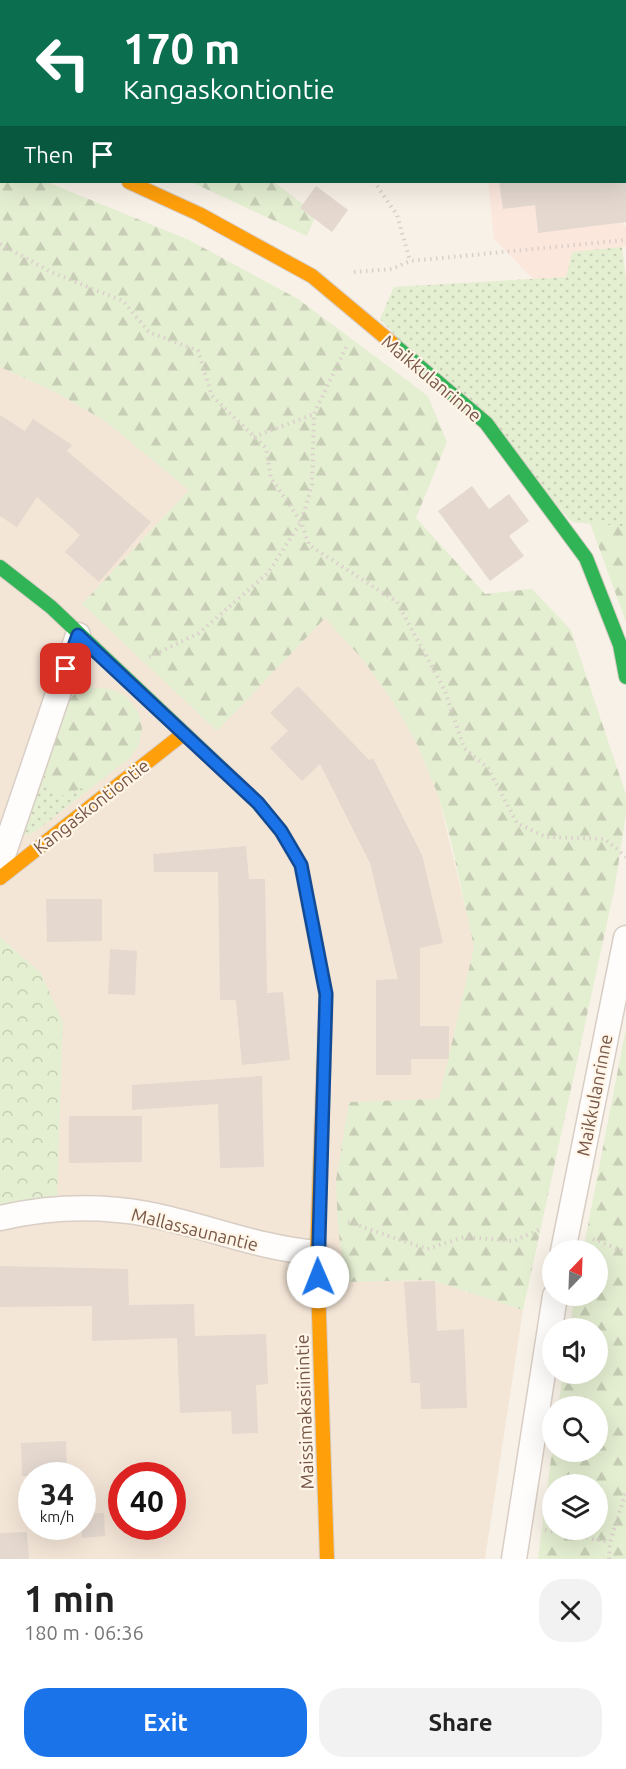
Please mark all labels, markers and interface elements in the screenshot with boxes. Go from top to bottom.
icon: left [24,24,102,102]
text: 170 m [123,25,240,72]
text: Kangaskontiontie [123,74,335,104]
icon: arrive [86,138,119,171]
text: Then [24,142,74,167]
street label: Maikkulanrinne [378,331,486,425]
pin [40,643,91,694]
icon: arrive [49,652,82,685]
street label: Kangaskontiontie [29,755,153,857]
street label: Maikkulanrinne [572,1032,616,1158]
street label: Mallassaunantie [130,1204,260,1254]
north arrow [542,1240,608,1306]
map controls [542,1240,608,1540]
position arrow [286,1245,350,1309]
button: sound [542,1318,608,1384]
street label: Maissimakasiinintie [291,1334,317,1490]
button: search [542,1396,608,1462]
speed limit sign: 40 [108,1462,186,1540]
button: layers [542,1474,608,1540]
text: 34 [40,1477,74,1511]
text: km/h [40,1508,74,1525]
text: 1 min [24,1578,115,1619]
button: close [539,1579,602,1642]
text: 180 m · 06:36 [24,1621,144,1644]
button: Exit [24,1688,307,1757]
button: Share [319,1688,602,1757]

